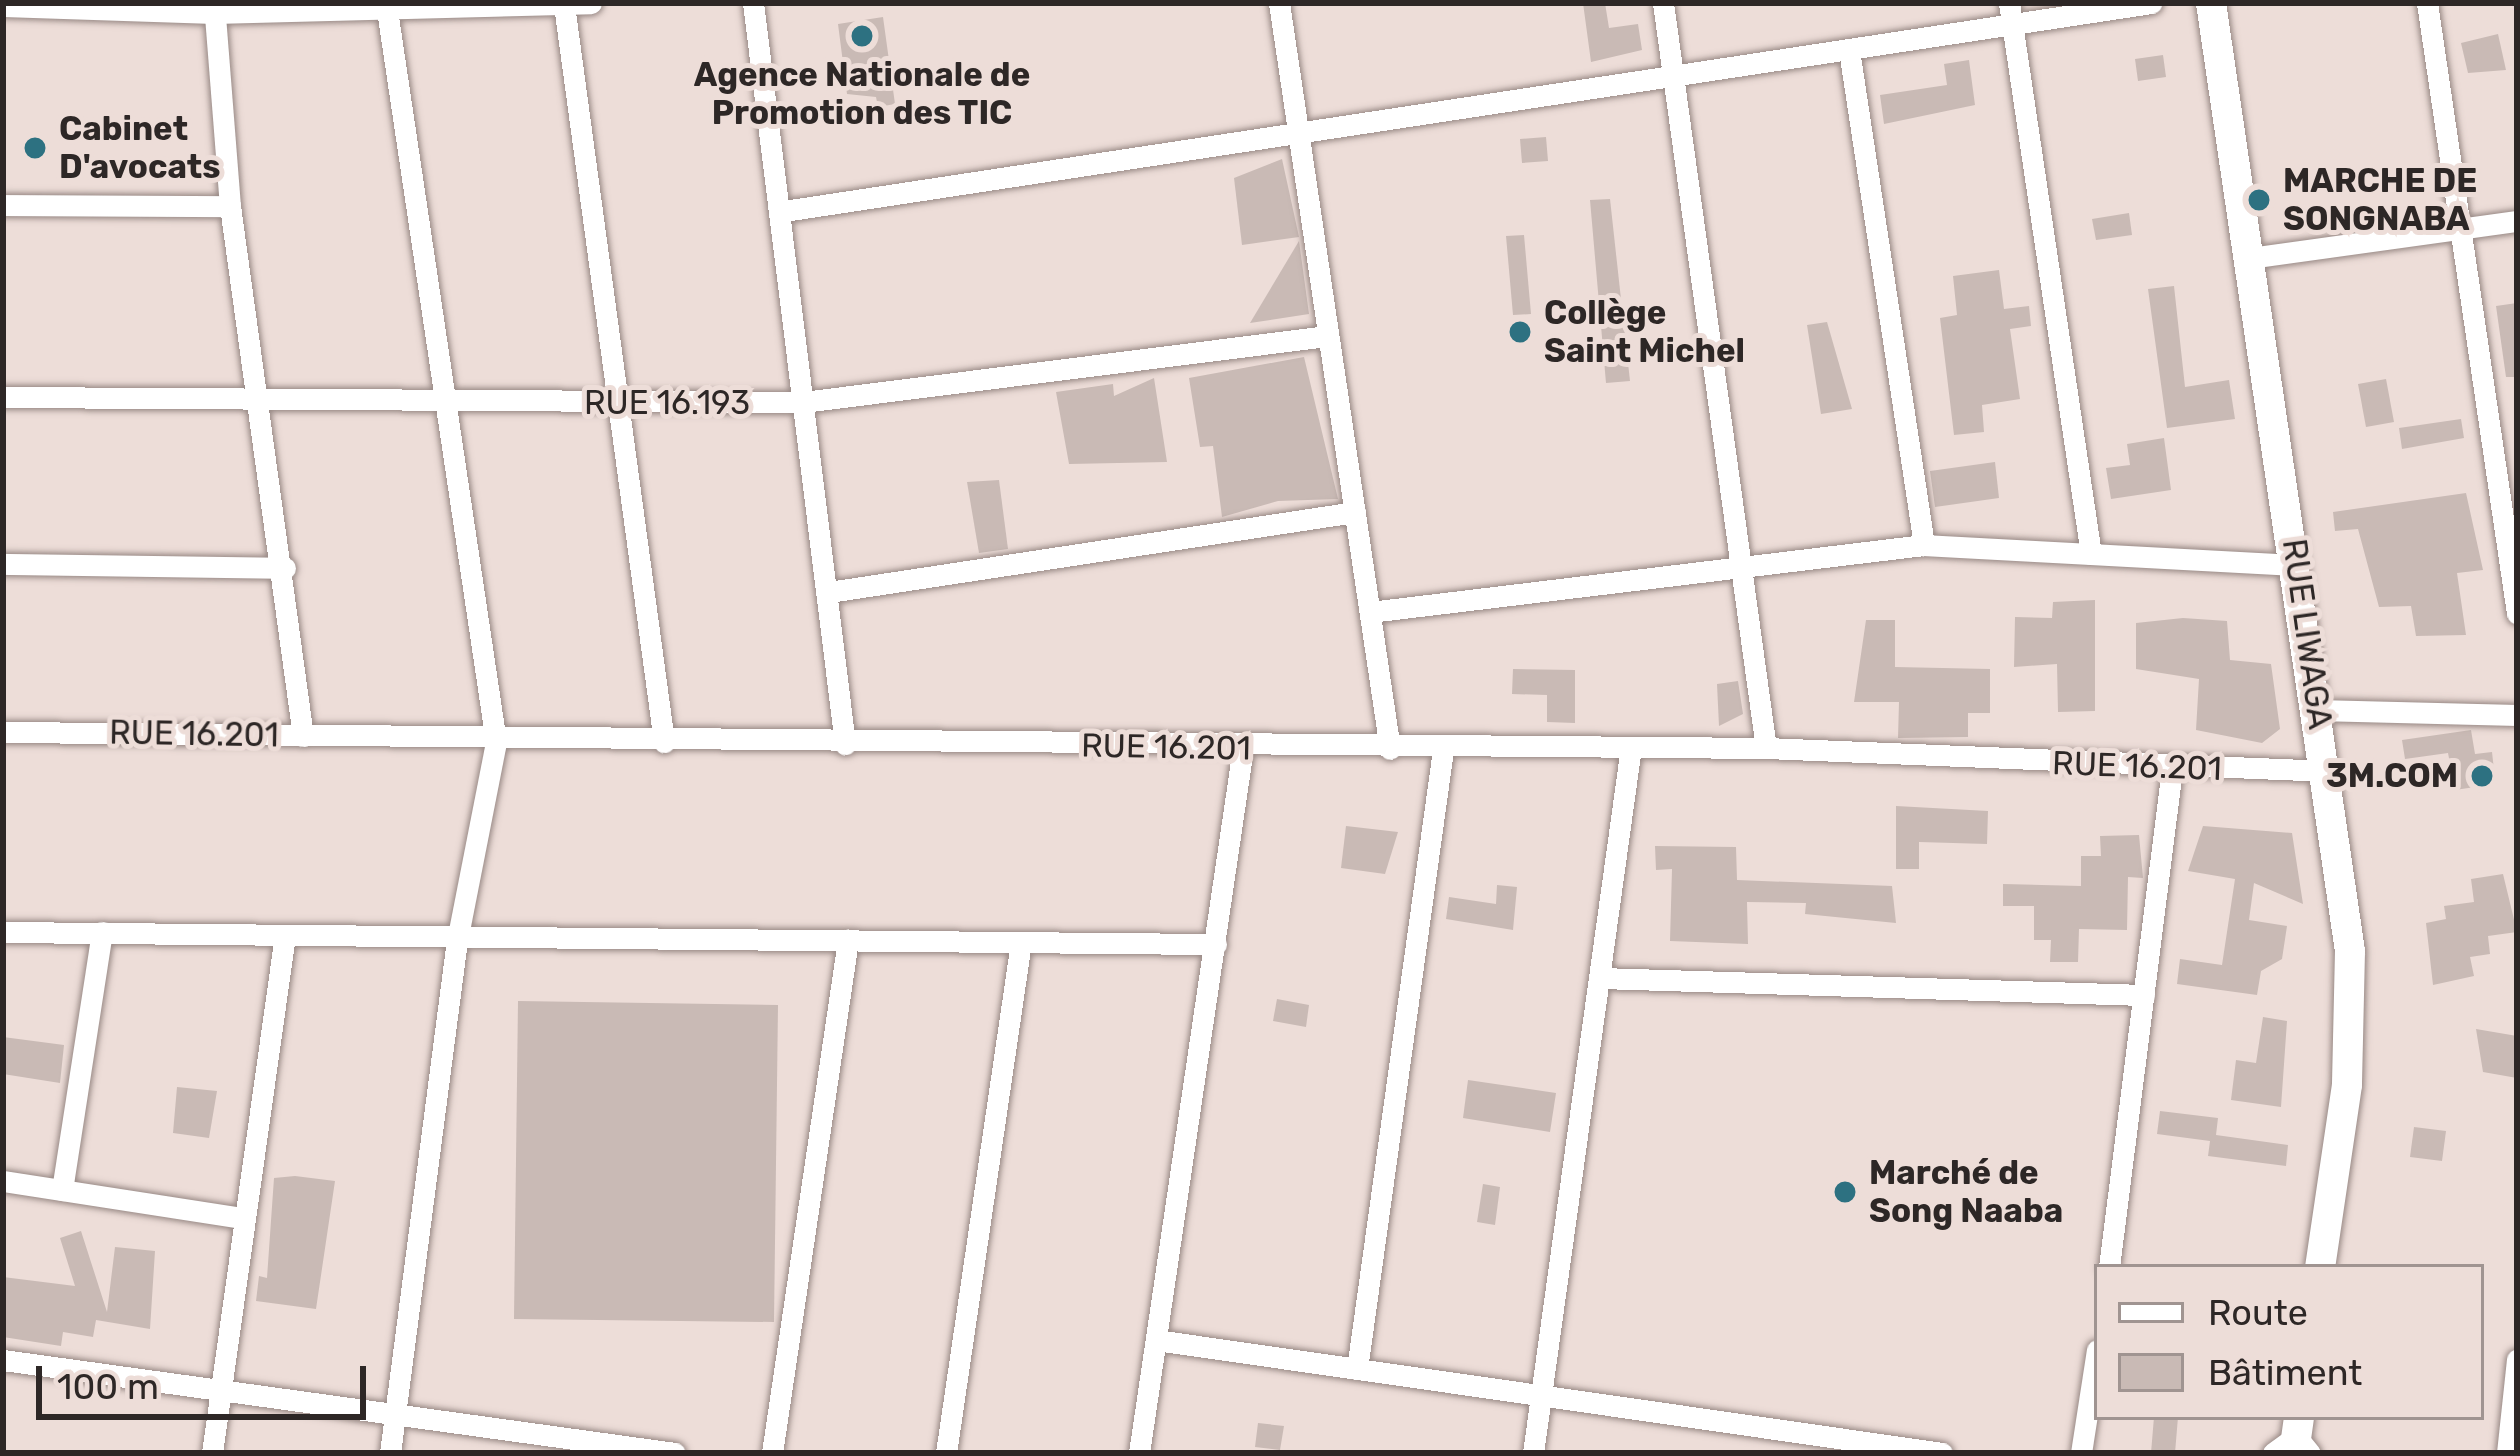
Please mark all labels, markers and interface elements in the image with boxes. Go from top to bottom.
marker: Agence Nationale de Promotion des TIC [849,23,875,49]
place label: Agence Nationale de Promotion des TIC [694,55,1030,133]
place label: Cabinet D'avocats [59,109,220,187]
marker: Cabinet D'avocats [22,135,48,161]
place label: MARCHE DE SONGNABA [2283,161,2477,239]
marker: MARCHE DE SONGNABA [2246,187,2272,213]
place label: Collège Saint Michel [1544,293,1745,371]
marker: Collège Saint Michel [1507,319,1533,345]
street label: RUE 16.193 [584,383,750,423]
street label: RUE LIWAGA [2274,536,2340,732]
street label: RUE 16.201 [109,713,279,755]
street label: RUE 16.201 [1081,726,1251,768]
street label: RUE 16.201 [2052,743,2222,789]
place label: 3M.COM [2326,756,2458,796]
marker: 3M.COM [2469,763,2495,789]
place label: Marché de Song Naaba [1869,1153,2063,1231]
marker: Marché de Song Naaba [1832,1179,1858,1205]
legend [2094,1264,2484,1420]
text: Route [2208,1291,2308,1334]
scale bar [42,1342,372,1416]
text: Bâtiment [2208,1351,2362,1394]
text: 100 m [57,1365,159,1408]

